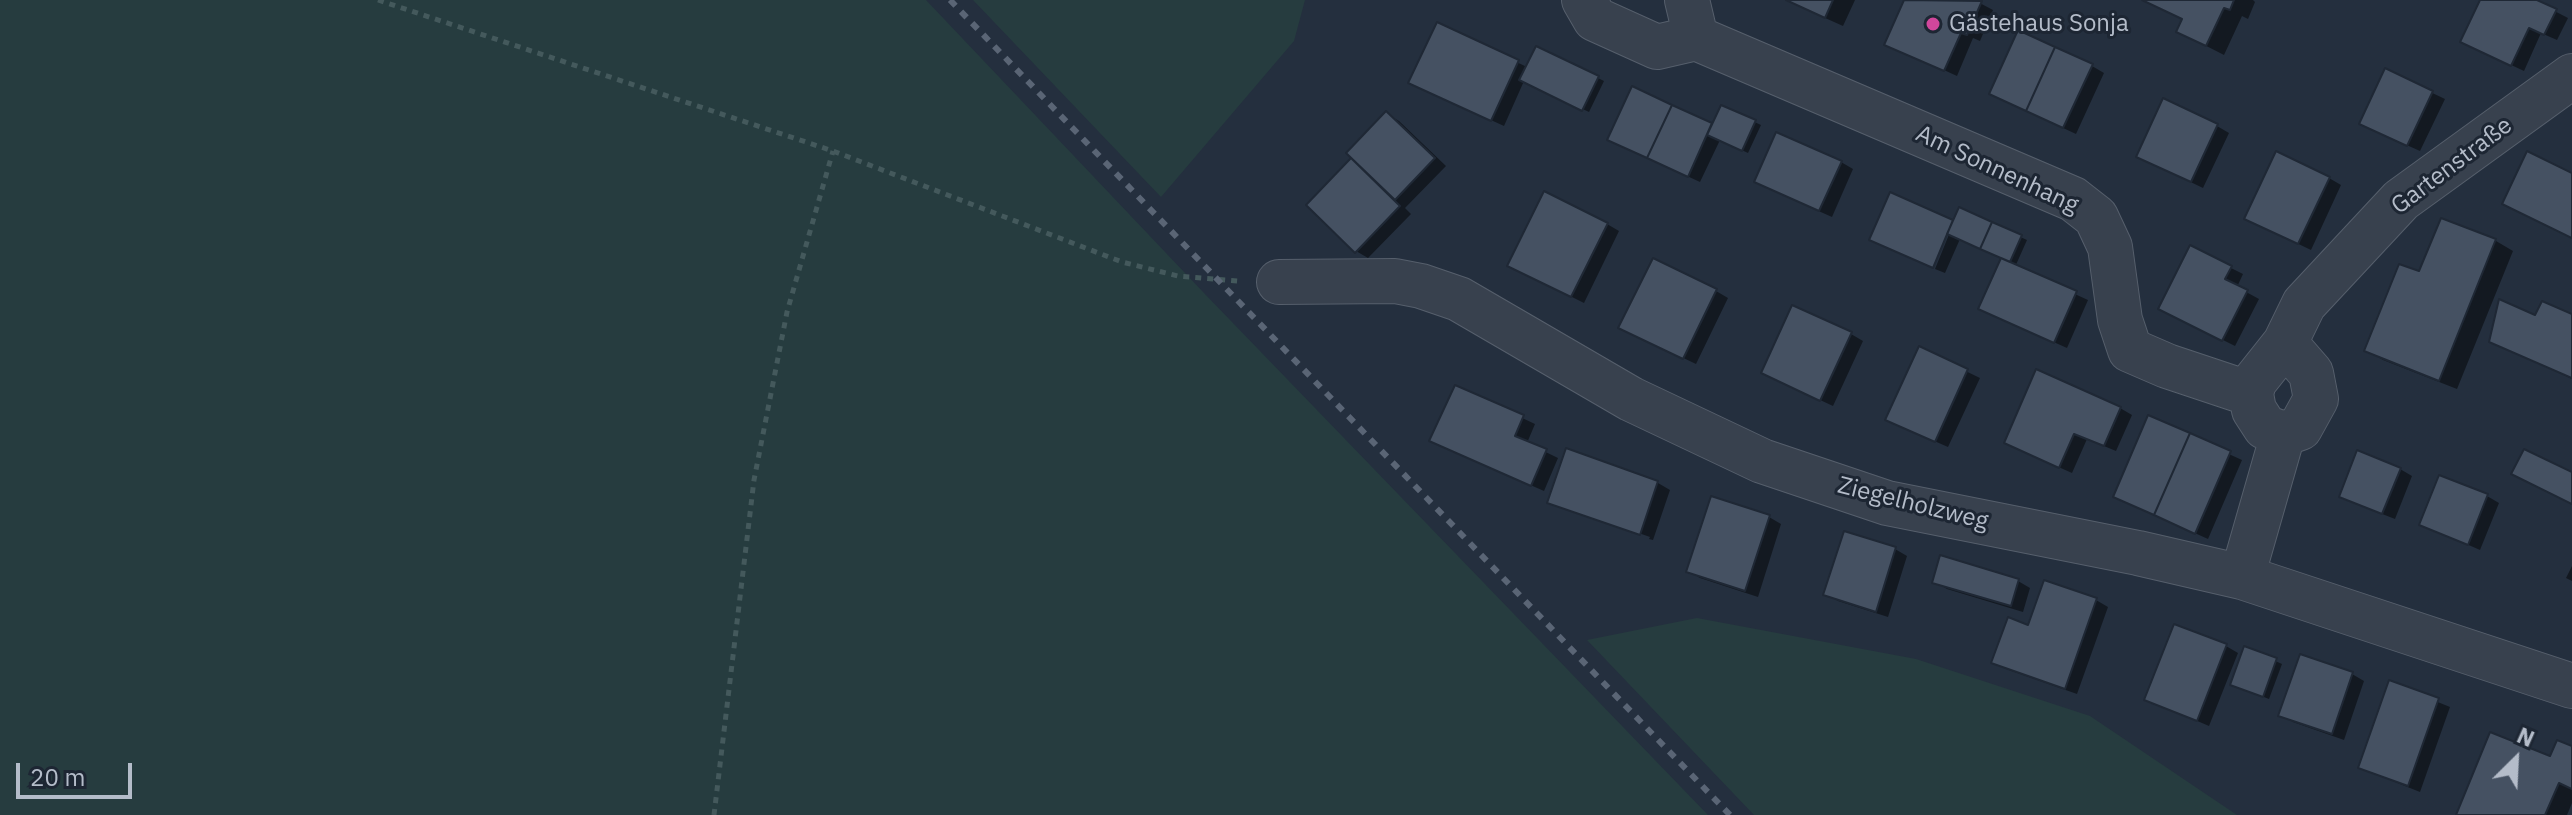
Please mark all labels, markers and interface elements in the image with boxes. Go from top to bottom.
place label: Gästehaus Sonja [1949,10,2129,38]
marker: Gästehaus Sonja [1924,15,1942,33]
street label: Gartenstraße [2386,111,2518,221]
street label: Am Sonnenhang [1911,120,2083,220]
street label: Ziegelholzweg [1835,471,1991,537]
north arrow [2476,719,2556,799]
text: N [2513,720,2539,753]
scale bar [20,747,136,797]
text: 20 m [30,761,85,793]

